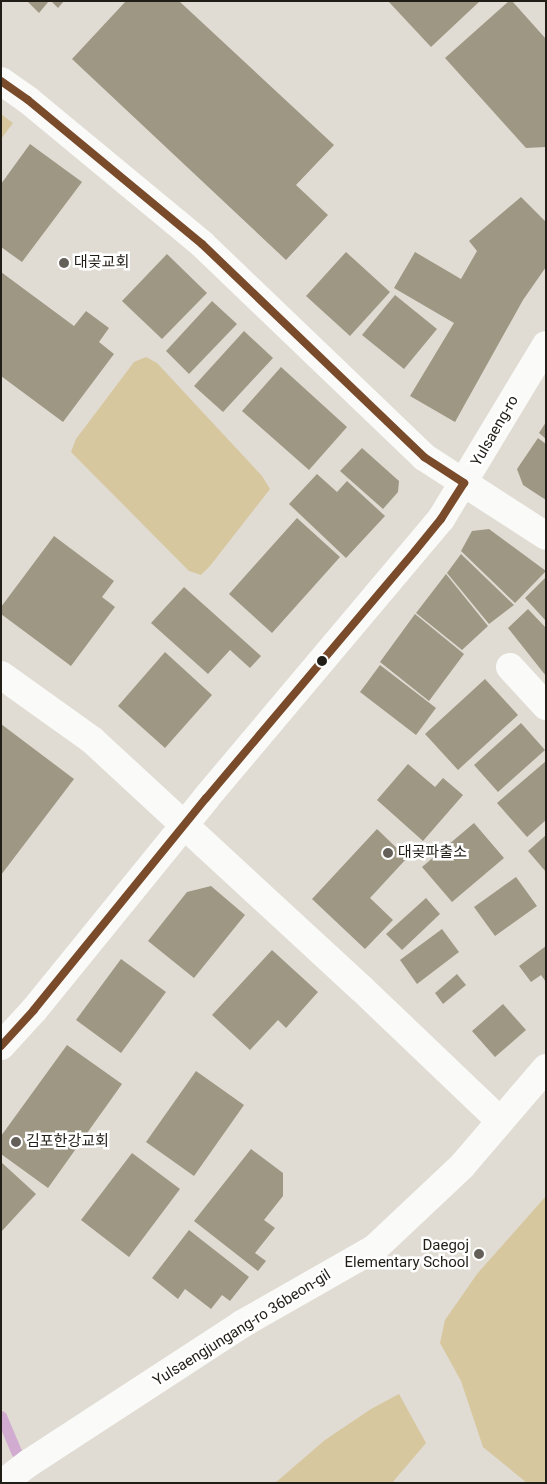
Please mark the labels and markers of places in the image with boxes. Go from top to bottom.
place label: 대곶교회 [74,254,129,272]
marker: 대곶교회 [58,257,70,269]
unlabelled marker [317,656,327,666]
place label: 대곶파출소 [398,844,467,862]
marker: 대곶파출소 [382,847,394,859]
place label: 김포한강교회 [26,1133,109,1151]
marker: 김포한강교회 [10,1136,22,1148]
place label: Daegoj Elementary School [345,1236,469,1271]
marker: Daegoj Elementary School [473,1248,485,1260]

